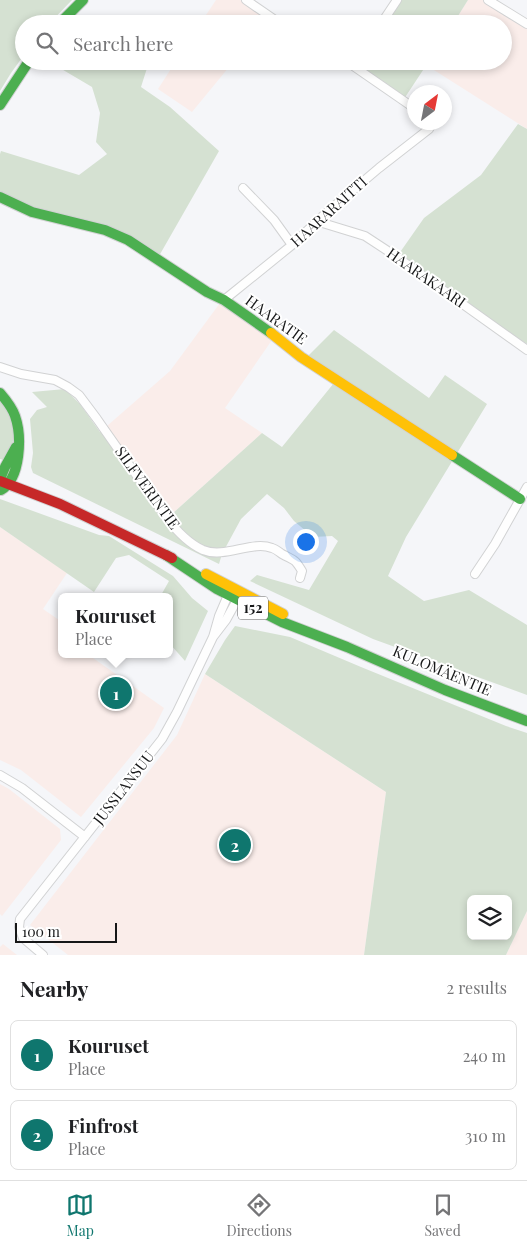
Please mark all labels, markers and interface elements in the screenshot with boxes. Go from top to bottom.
search box [15,15,512,70]
icon: search [33,29,61,57]
text: Search here [73,30,173,56]
north arrow [407,85,452,130]
street label: HAARARAITTI [286,172,371,251]
street label: HAARAKAARI [383,243,470,312]
street label: HAARATIE [242,290,312,348]
street label: SILFVERINTIE [111,442,185,533]
your location [293,529,319,555]
popup [58,593,173,658]
road number: 152 [238,596,268,620]
text: Kouruset [75,602,156,628]
text: Place [75,628,113,649]
street label: KULOMÄENTIE [390,640,495,700]
pin: 1 [100,674,132,712]
street label: JUSSLANSUU [87,746,158,829]
pin: 2 [219,826,251,864]
map controls [467,895,512,940]
button: layers [467,895,512,940]
scale bar [15,920,118,943]
text: 100 m [22,922,60,941]
text: Nearby [20,974,89,1002]
text: 2 results [447,977,507,998]
text: Kouruset [68,1032,149,1058]
text: 1 [34,1045,40,1066]
text: 240 m [463,1045,506,1066]
text: Place [68,1058,106,1079]
text: Finfrost [68,1112,138,1138]
text: 2 [33,1125,41,1146]
text: 310 m [465,1125,506,1146]
text: Place [68,1138,106,1159]
tab: Map [66,1191,94,1240]
tab: Directions [227,1191,292,1240]
tab: Saved [424,1191,461,1240]

